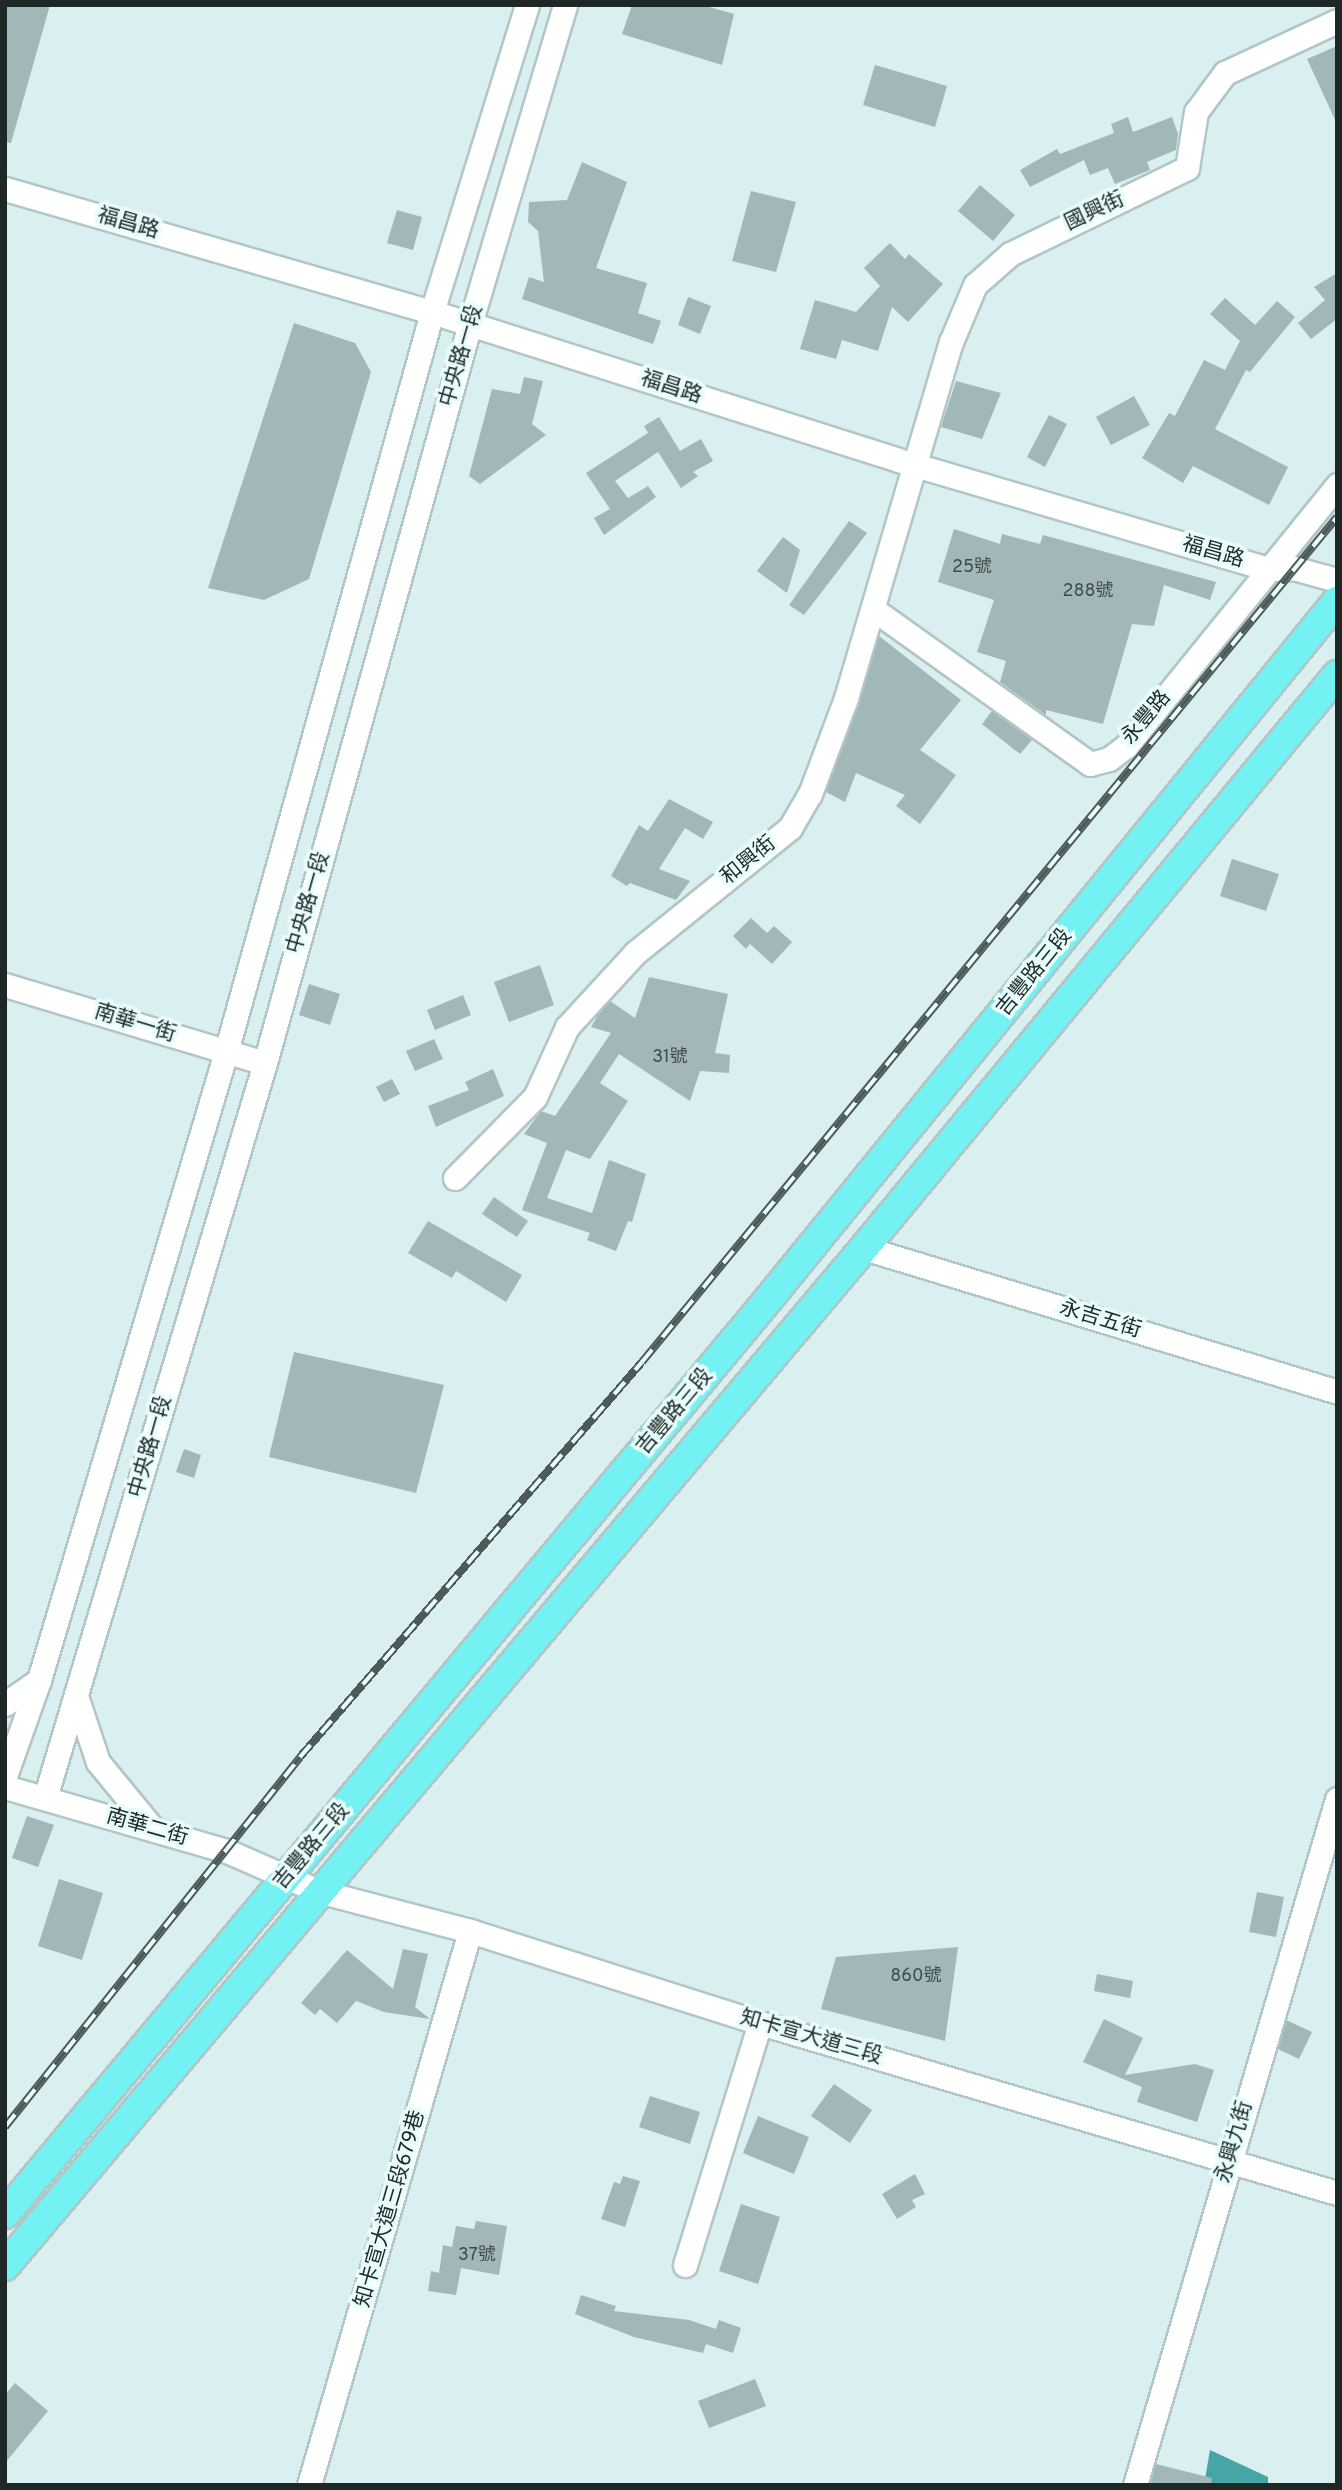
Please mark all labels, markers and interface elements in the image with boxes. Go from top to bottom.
street label: 國興街 [1061,187,1129,237]
street label: 福昌路 [94,203,162,245]
street label: 中央路一段 [435,302,489,410]
street label: 福昌路 [637,366,705,410]
street label: 福昌路 [1179,532,1247,574]
house number: 25號 [952,557,992,579]
house number: 288號 [1062,581,1114,603]
street label: 永豐路 [1117,686,1177,750]
street label: 和興街 [717,831,781,891]
street label: 中央路一段 [282,849,336,957]
street label: 吉豐路三段 [992,924,1078,1022]
street label: 南華一街 [91,1000,179,1048]
house number: 31號 [652,1047,688,1069]
street label: 永吉五街 [1056,1296,1144,1344]
street label: 吉豐路三段 [632,1364,718,1460]
street label: 中央路一段 [124,1393,178,1501]
street label: 吉豐路三段 [269,1799,355,1895]
street label: 南華二街 [103,1804,191,1852]
house number: 860號 [890,1966,942,1988]
street label: 知卡宣大道三段 [737,2006,885,2070]
street label: 永興九街 [1211,2098,1259,2186]
street label: 知卡宣大道三段679巷 [351,2108,431,2310]
house number: 37號 [458,2245,496,2267]

